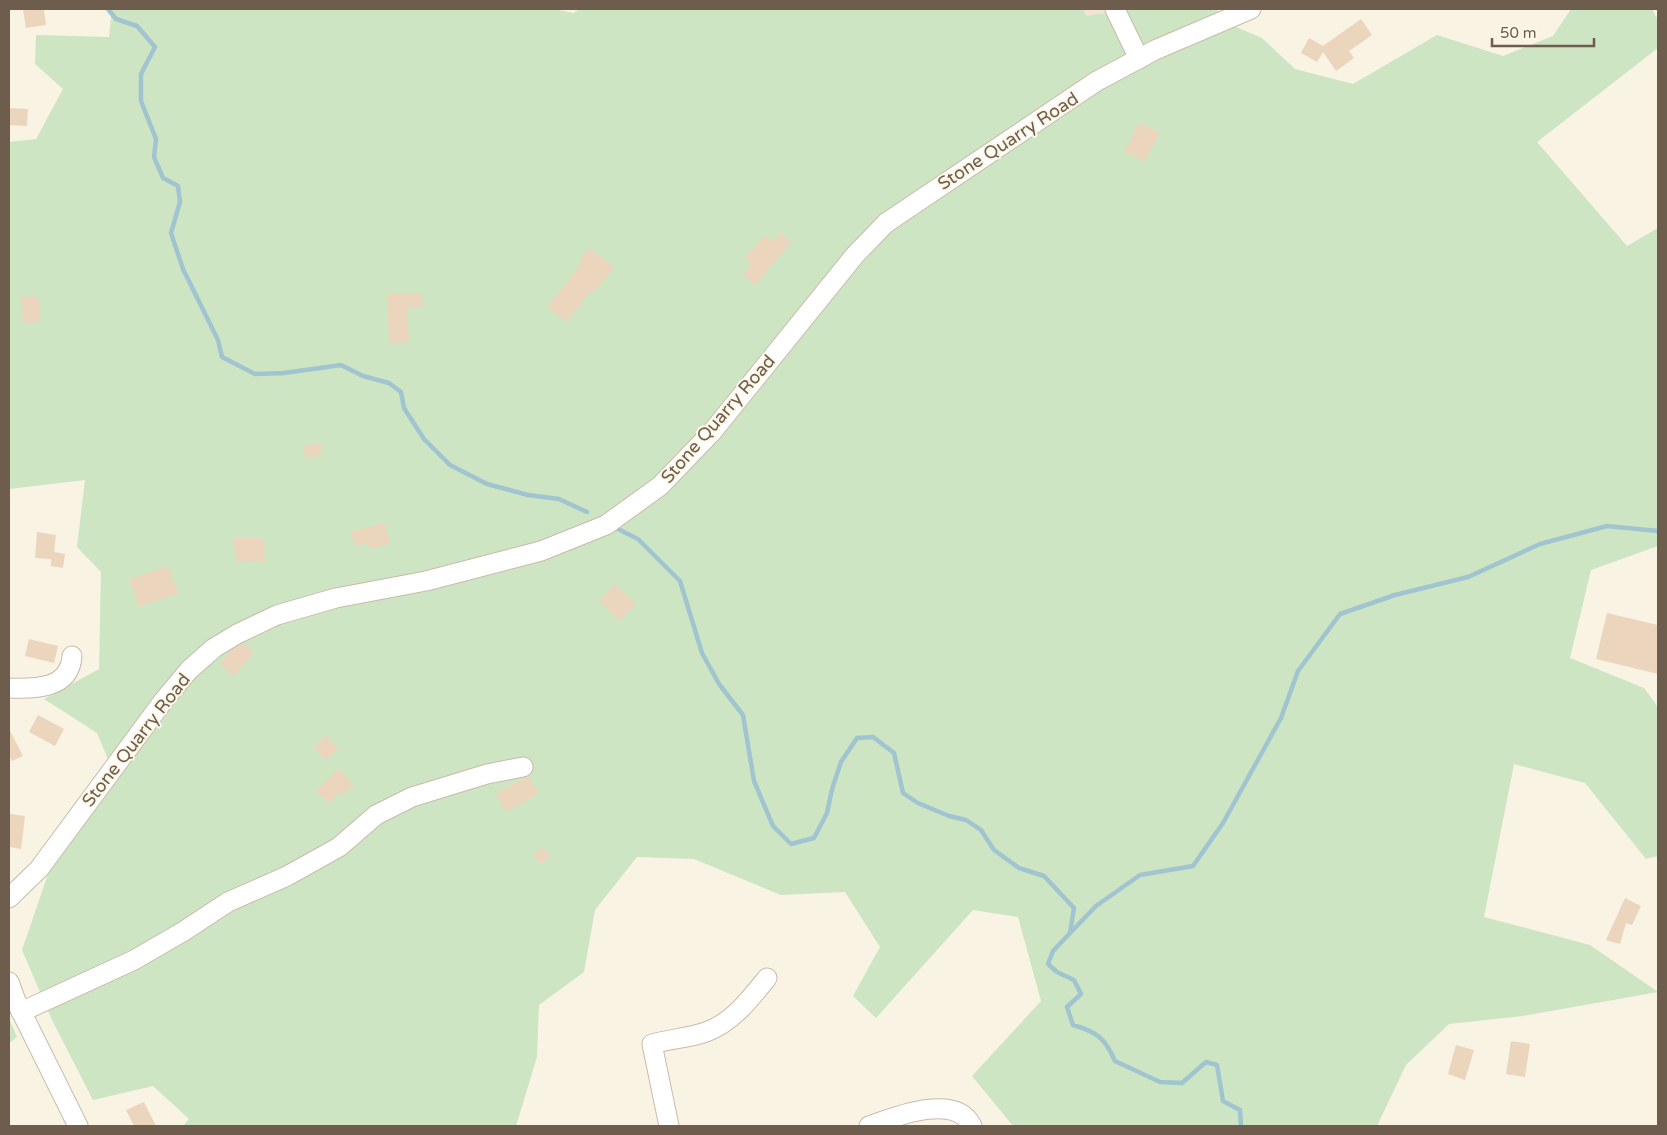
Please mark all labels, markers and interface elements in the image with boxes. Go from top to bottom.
scale bar [1492,15,1594,47]
text: 50 m [1500,24,1537,42]
street label: Stone Quarry Road [934,87,1082,195]
street label: Stone Quarry Road [656,350,780,488]
street label: Stone Quarry Road [77,669,195,811]

